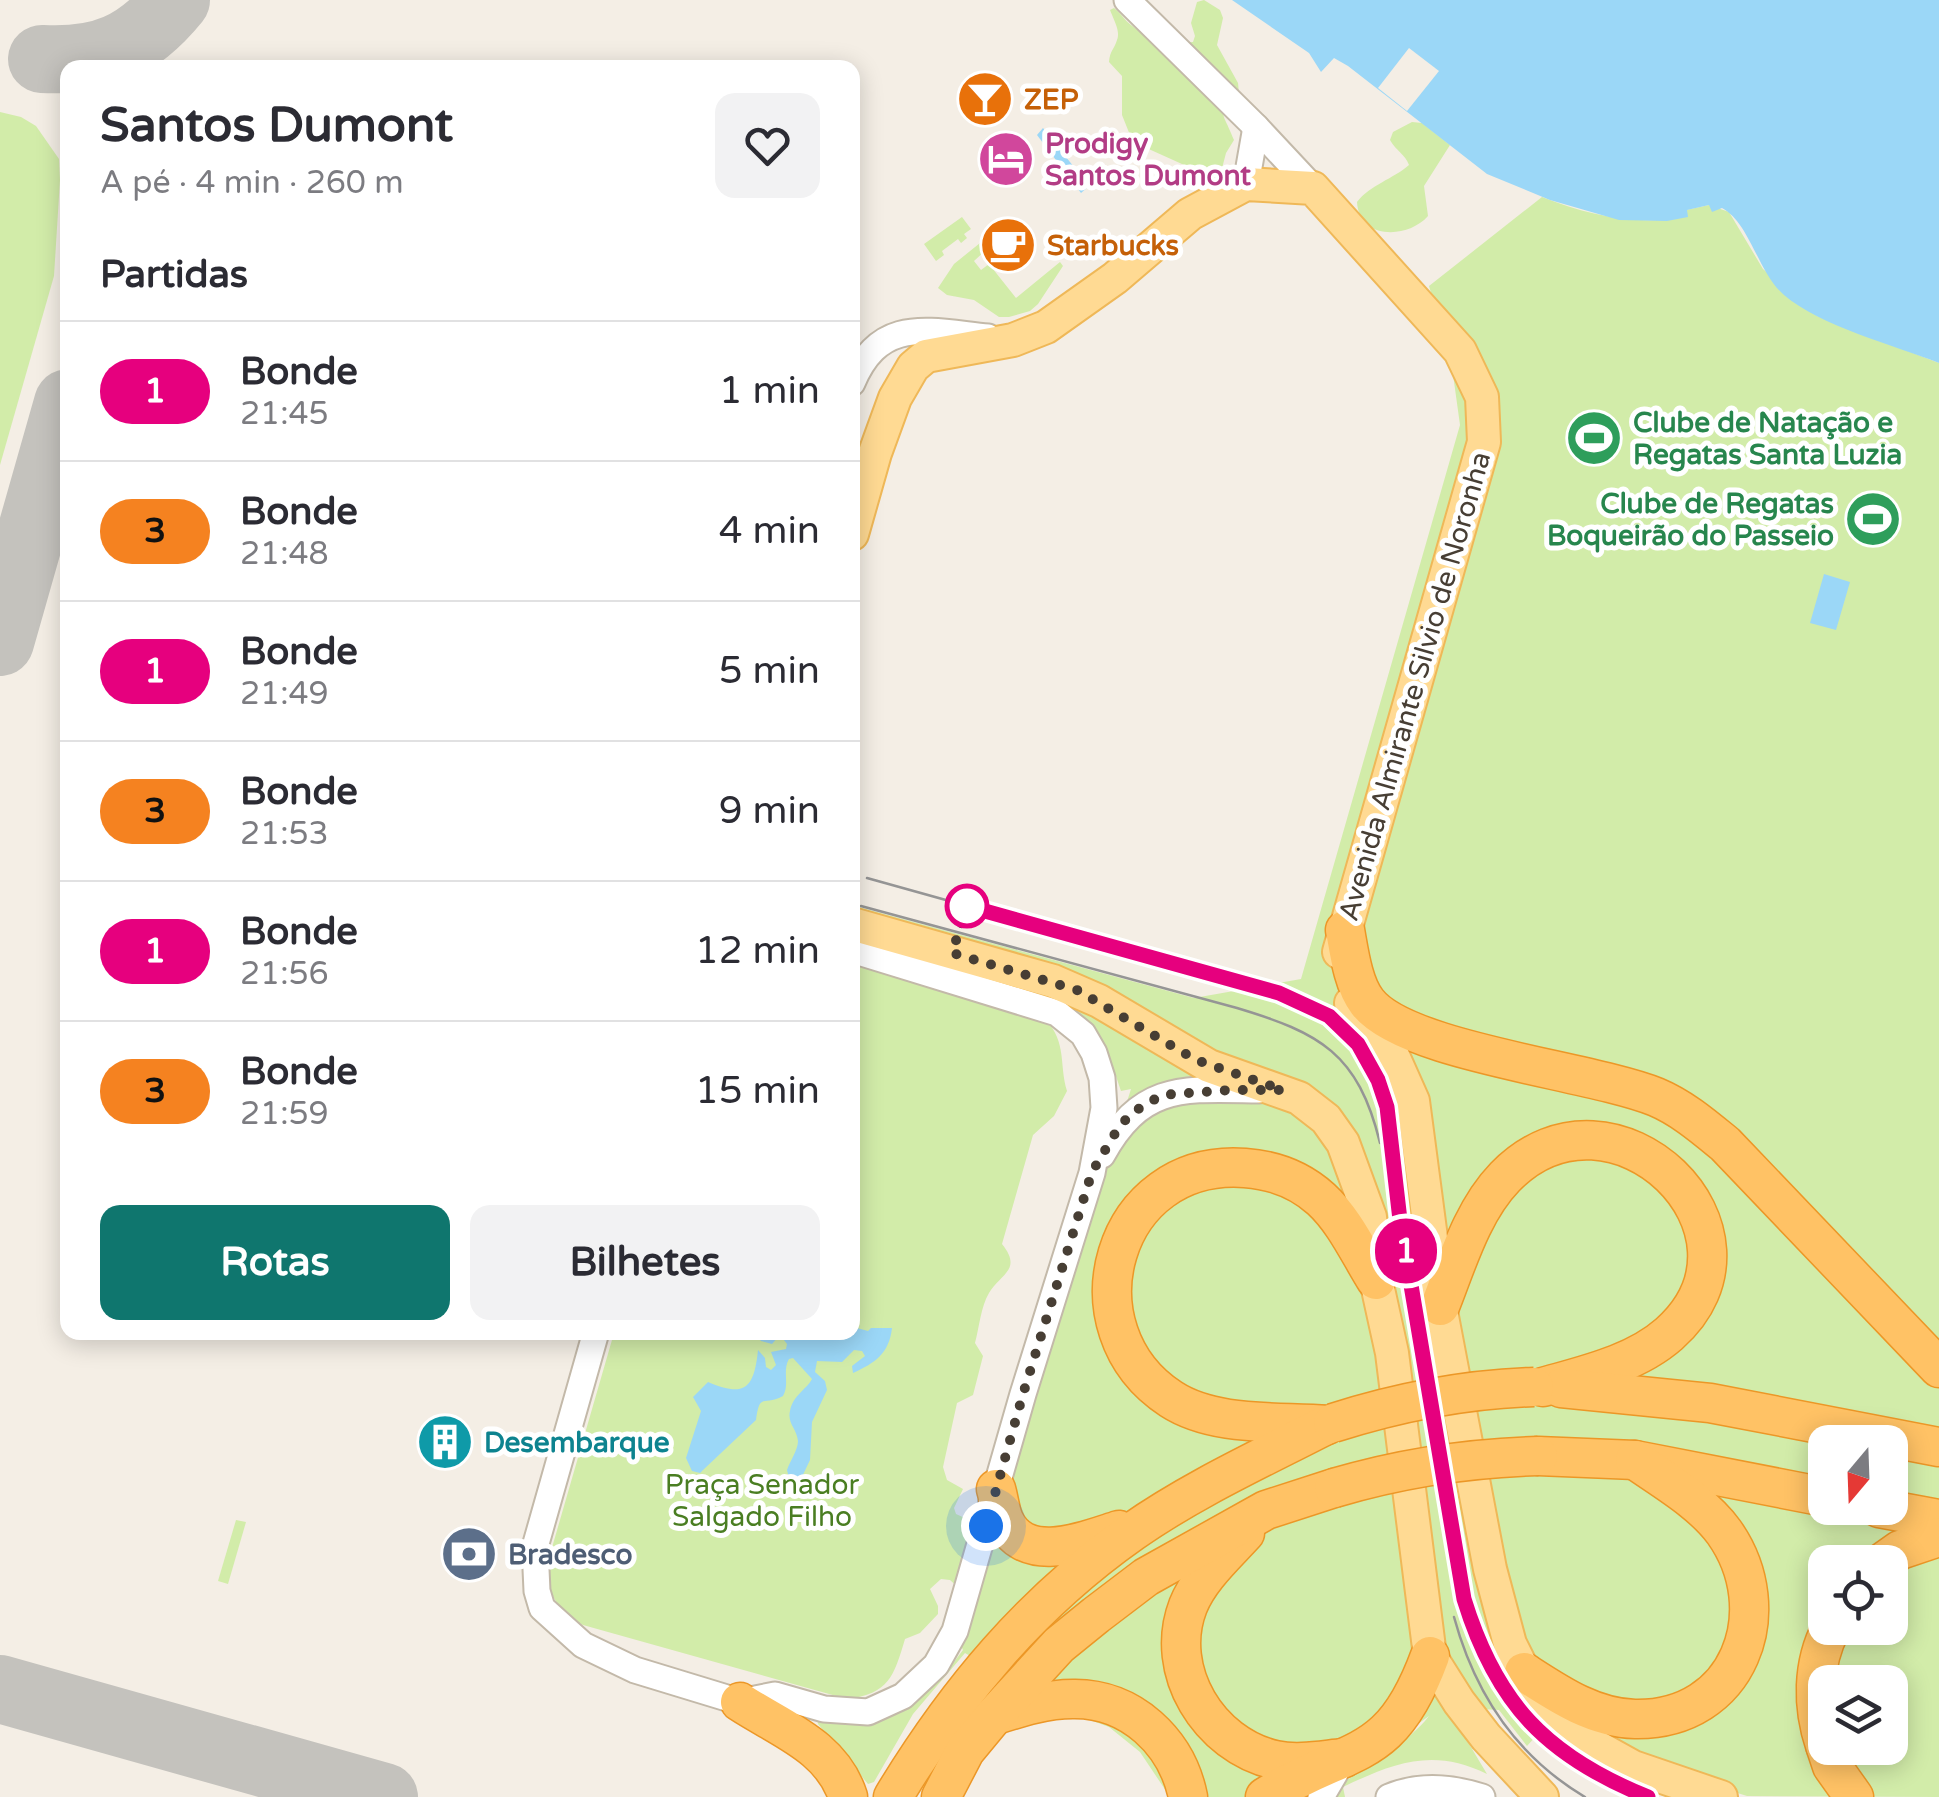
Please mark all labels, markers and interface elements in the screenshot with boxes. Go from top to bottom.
bar icon: ZEP [955,69,1015,129]
place label: ZEP [1024,83,1079,117]
button: heart [715,93,820,198]
text: Santos Dumont [100,97,453,155]
place label: Prodigy Santos Dumont [1045,127,1251,193]
hotel icon: Prodigy Santos Dumont [976,129,1036,189]
text: A pé · 4 min · 260 m [100,164,404,202]
cafe icon: Starbucks [978,215,1038,275]
place label: Starbucks [1047,229,1179,263]
text: Partidas [100,252,248,298]
text: Bonde [240,349,358,395]
text: 1 min [719,368,820,414]
text: 1 [144,370,166,412]
text: 21:45 [240,395,329,433]
place label: Clube de Natação e Regatas Santa Luzia [1633,406,1902,472]
sports icon: Clube de Natação e Regatas Santa Luzia [1564,408,1624,468]
street label: Avenida Almirante Silvio de Noronha [1332,448,1498,925]
place label: Clube de Regatas Boqueirão do Passeio [1547,487,1834,553]
text: Bonde [240,489,358,535]
sports icon: Clube de Regatas Boqueirão do Passeio [1843,489,1903,549]
text: 4 min [719,508,820,554]
text: 3 [144,510,166,552]
text: 21:48 [240,535,329,573]
text: Bonde [240,629,358,675]
text: 5 min [719,648,820,694]
text: 1 [144,650,166,692]
text: 21:49 [240,675,329,713]
text: Bonde [240,769,358,815]
text: 9 min [719,788,820,834]
text: 3 [144,790,166,832]
text: 21:53 [240,815,329,853]
unlabelled marker [946,885,988,927]
text: Bonde [240,909,358,955]
text: 12 min [695,928,820,974]
text: 1 [144,930,166,972]
text: 21:56 [240,955,329,993]
text: Bonde [240,1049,358,1095]
text: 15 min [695,1068,820,1114]
text: 3 [144,1070,166,1112]
text: 21:59 [240,1095,329,1133]
button: Rotas [100,1205,450,1320]
button: Bilhetes [470,1205,820,1320]
line badge: 1 [1374,1218,1438,1284]
text: 1 [1395,1230,1417,1272]
building icon: Desembarque [415,1412,475,1472]
north arrow [1808,1425,1908,1525]
map controls [1808,1425,1908,1765]
place label: Desembarque [484,1426,670,1460]
park label: Praça Senador Salgado Filho [665,1468,859,1534]
your location [961,1501,1011,1551]
bank icon: Bradesco [439,1524,499,1584]
place label: Bradesco [508,1538,632,1572]
button: locate [1808,1545,1908,1645]
button: layers [1808,1665,1908,1765]

